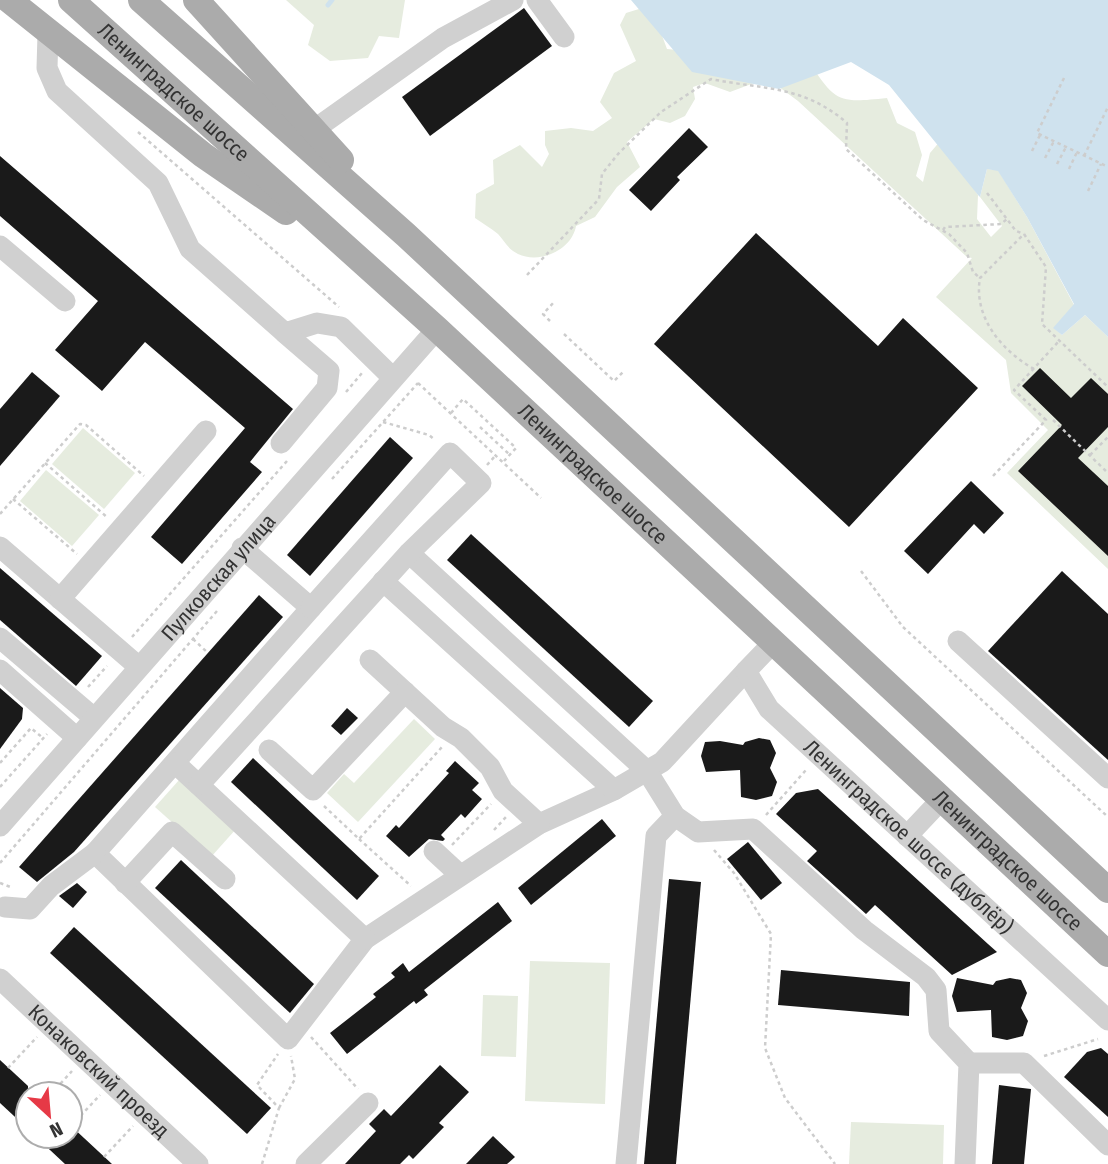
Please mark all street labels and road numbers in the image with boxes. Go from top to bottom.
street label: Ленинградское шоссе [92,17,255,167]
street label: Ленинградское шоссе [513,398,673,550]
street label: Пулковская улица [156,509,281,646]
street label: Ленинградское шоссе (дублёр) [797,736,1019,938]
street label: Ленинградское шоссе [925,786,1087,936]
street label: Конаковский проезд [23,999,175,1143]

